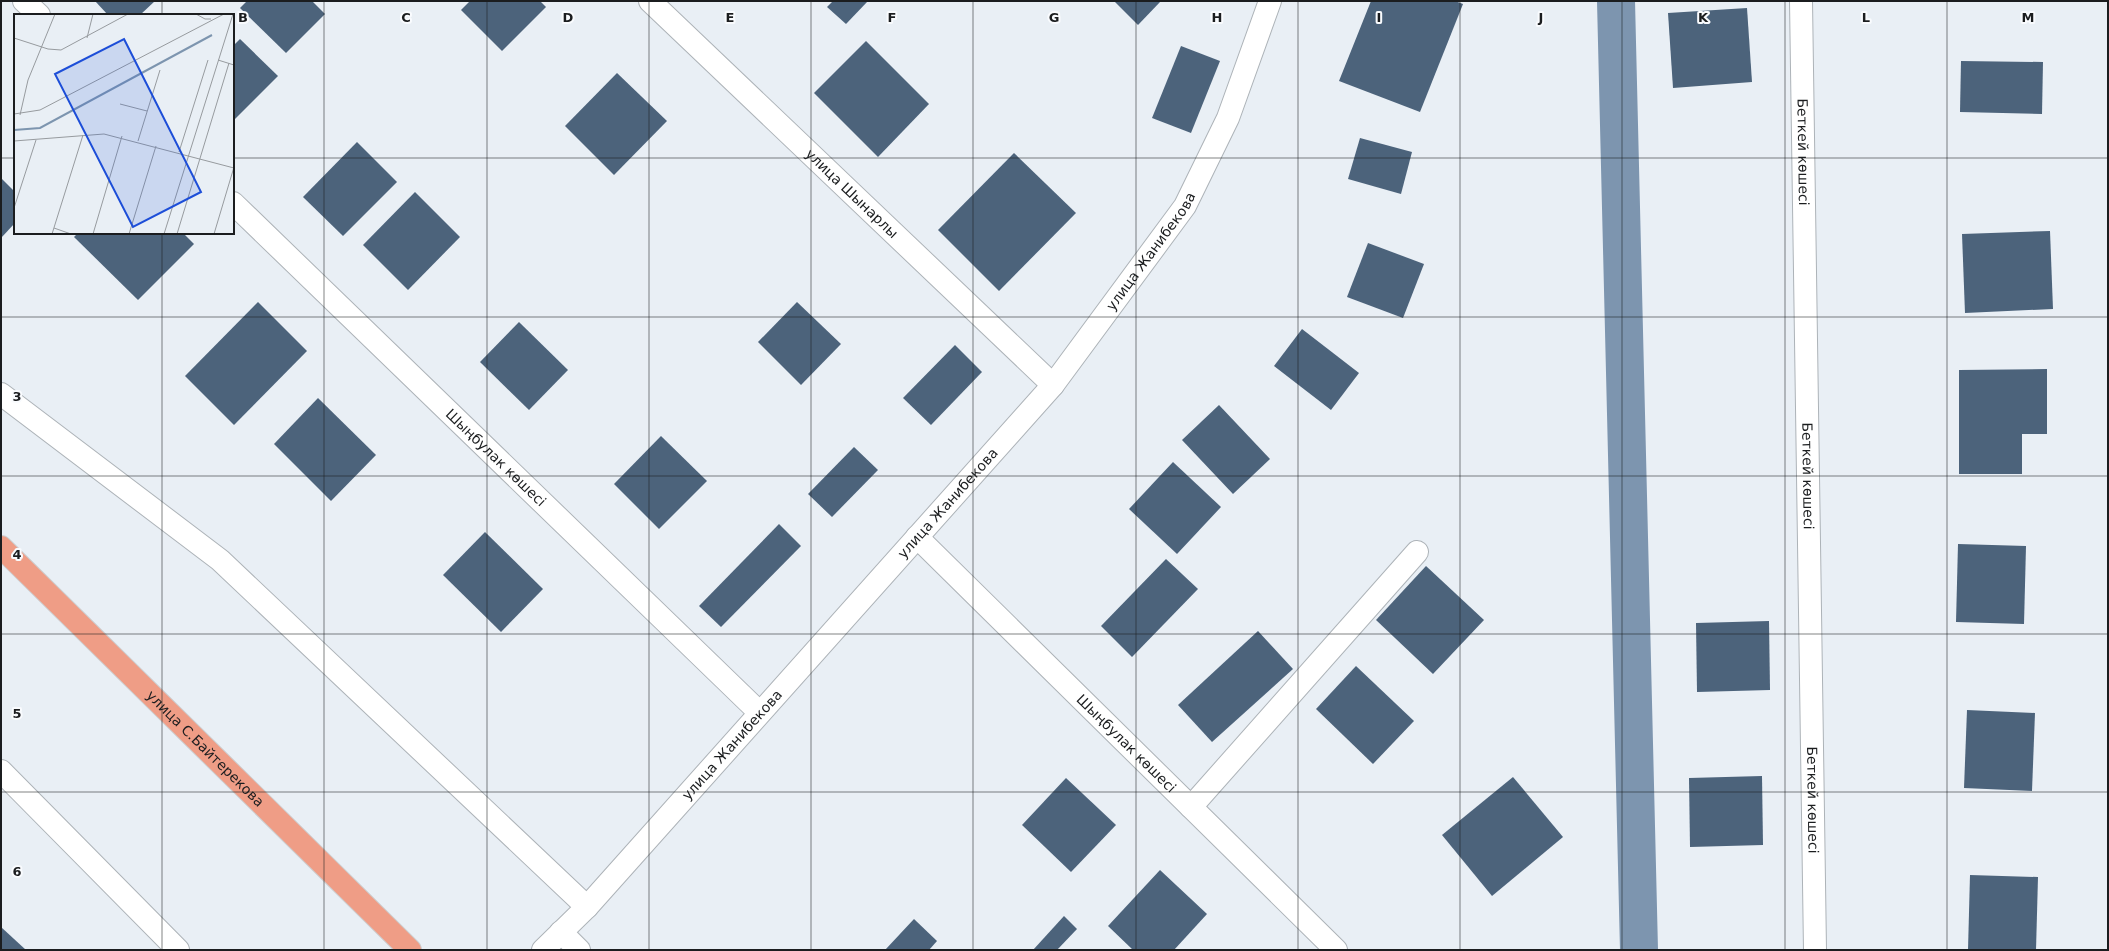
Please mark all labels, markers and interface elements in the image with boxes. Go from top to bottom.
text: B [238,10,248,25]
text: C [401,10,411,25]
text: D [563,10,574,25]
text: E [726,10,734,25]
text: F [888,10,896,25]
text: G [1049,10,1059,25]
text: H [1212,10,1222,25]
text: I [1377,10,1381,25]
text: J [1538,10,1543,25]
text: K [1698,10,1709,25]
text: L [1862,10,1870,25]
text: M [2022,10,2034,25]
inset map [14,14,234,234]
street label: Беткей көшесі [1794,98,1812,206]
street label: улица Шынарлы [802,146,902,241]
street label: улица Жанибекова [1103,190,1198,314]
text: 3 [12,389,22,404]
street label: Шыңбулак көшесі [443,406,549,509]
street label: Беткей көшесі [1799,422,1817,530]
street label: улица Жанибекова [894,445,1001,561]
text: 4 [12,547,22,562]
street label: улица Жанибекова [679,686,785,803]
street label: улица С.Байтерекова [143,687,268,810]
street label: Шыңбулак көшесі [1073,691,1179,796]
text: 5 [12,706,22,721]
street label: Беткей көшесі [1804,746,1822,854]
text: 6 [12,864,22,879]

